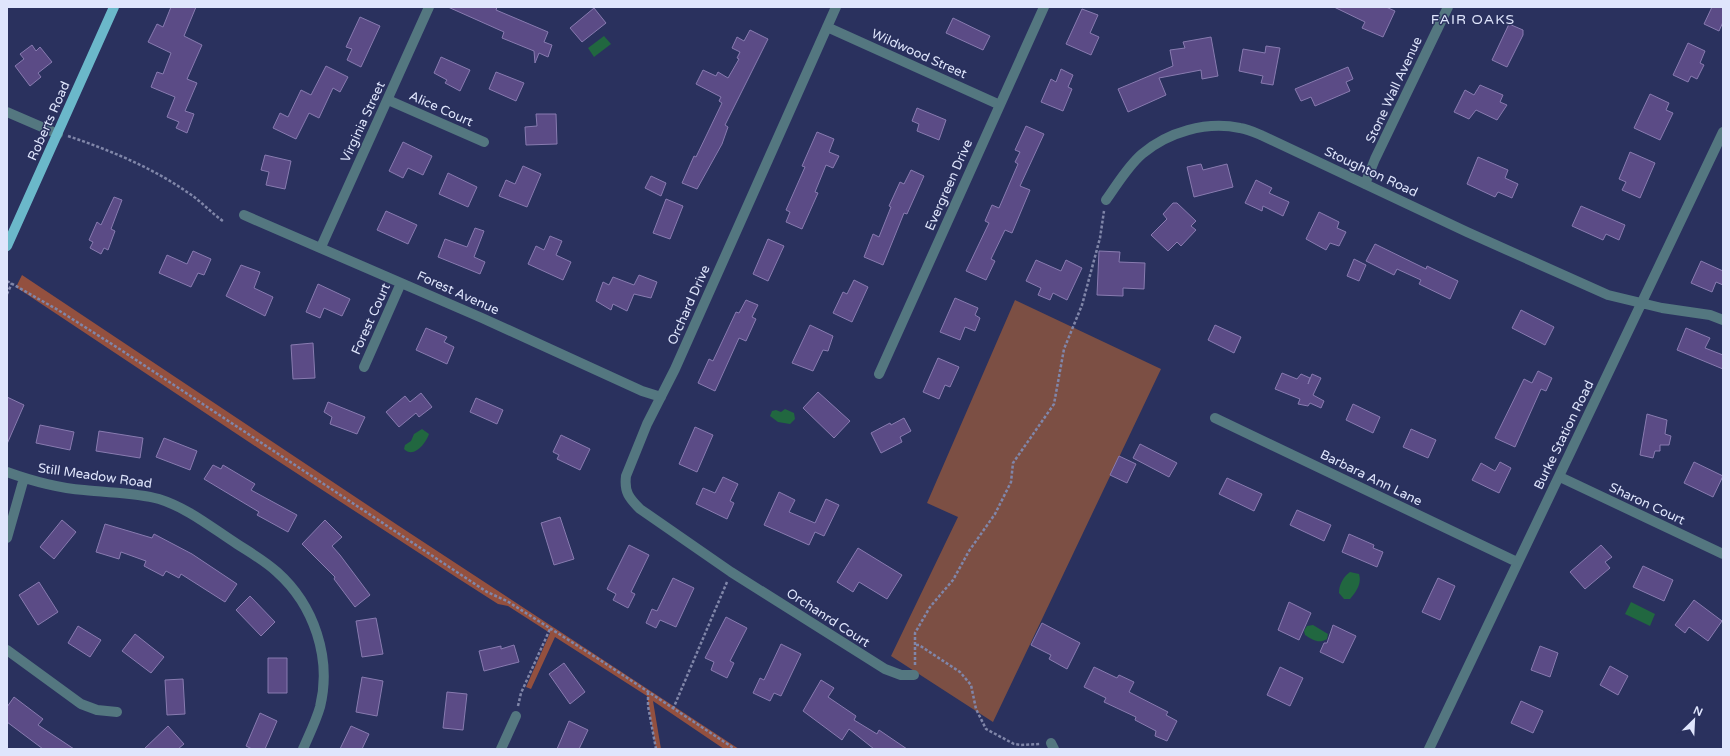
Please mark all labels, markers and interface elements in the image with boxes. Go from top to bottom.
district label: FAIR OAKS [1431,11,1515,28]
street label: Wildwood Street [869,26,969,82]
street label: Stone Wall Avenue [1362,34,1426,146]
street label: Roberts Road [24,79,74,163]
street label: Virginia Street [337,79,389,165]
street label: Alice Court [407,88,475,130]
street label: Evergreen Drive [922,137,976,233]
street label: Stoughton Road [1322,143,1420,201]
street label: Orchard Drive [664,263,714,347]
street label: Forest Avenue [414,268,502,318]
street label: Forest Court [348,281,394,357]
street label: Burke Station Road [1531,378,1597,492]
street label: Barbara Ann Lane [1317,446,1425,510]
street label: Still Meadow Road [37,460,153,492]
street label: Sharon Court [1607,479,1687,529]
street label: Orchanrd Court [783,585,873,651]
north arrow [1674,700,1714,740]
text: N [1691,704,1705,719]

